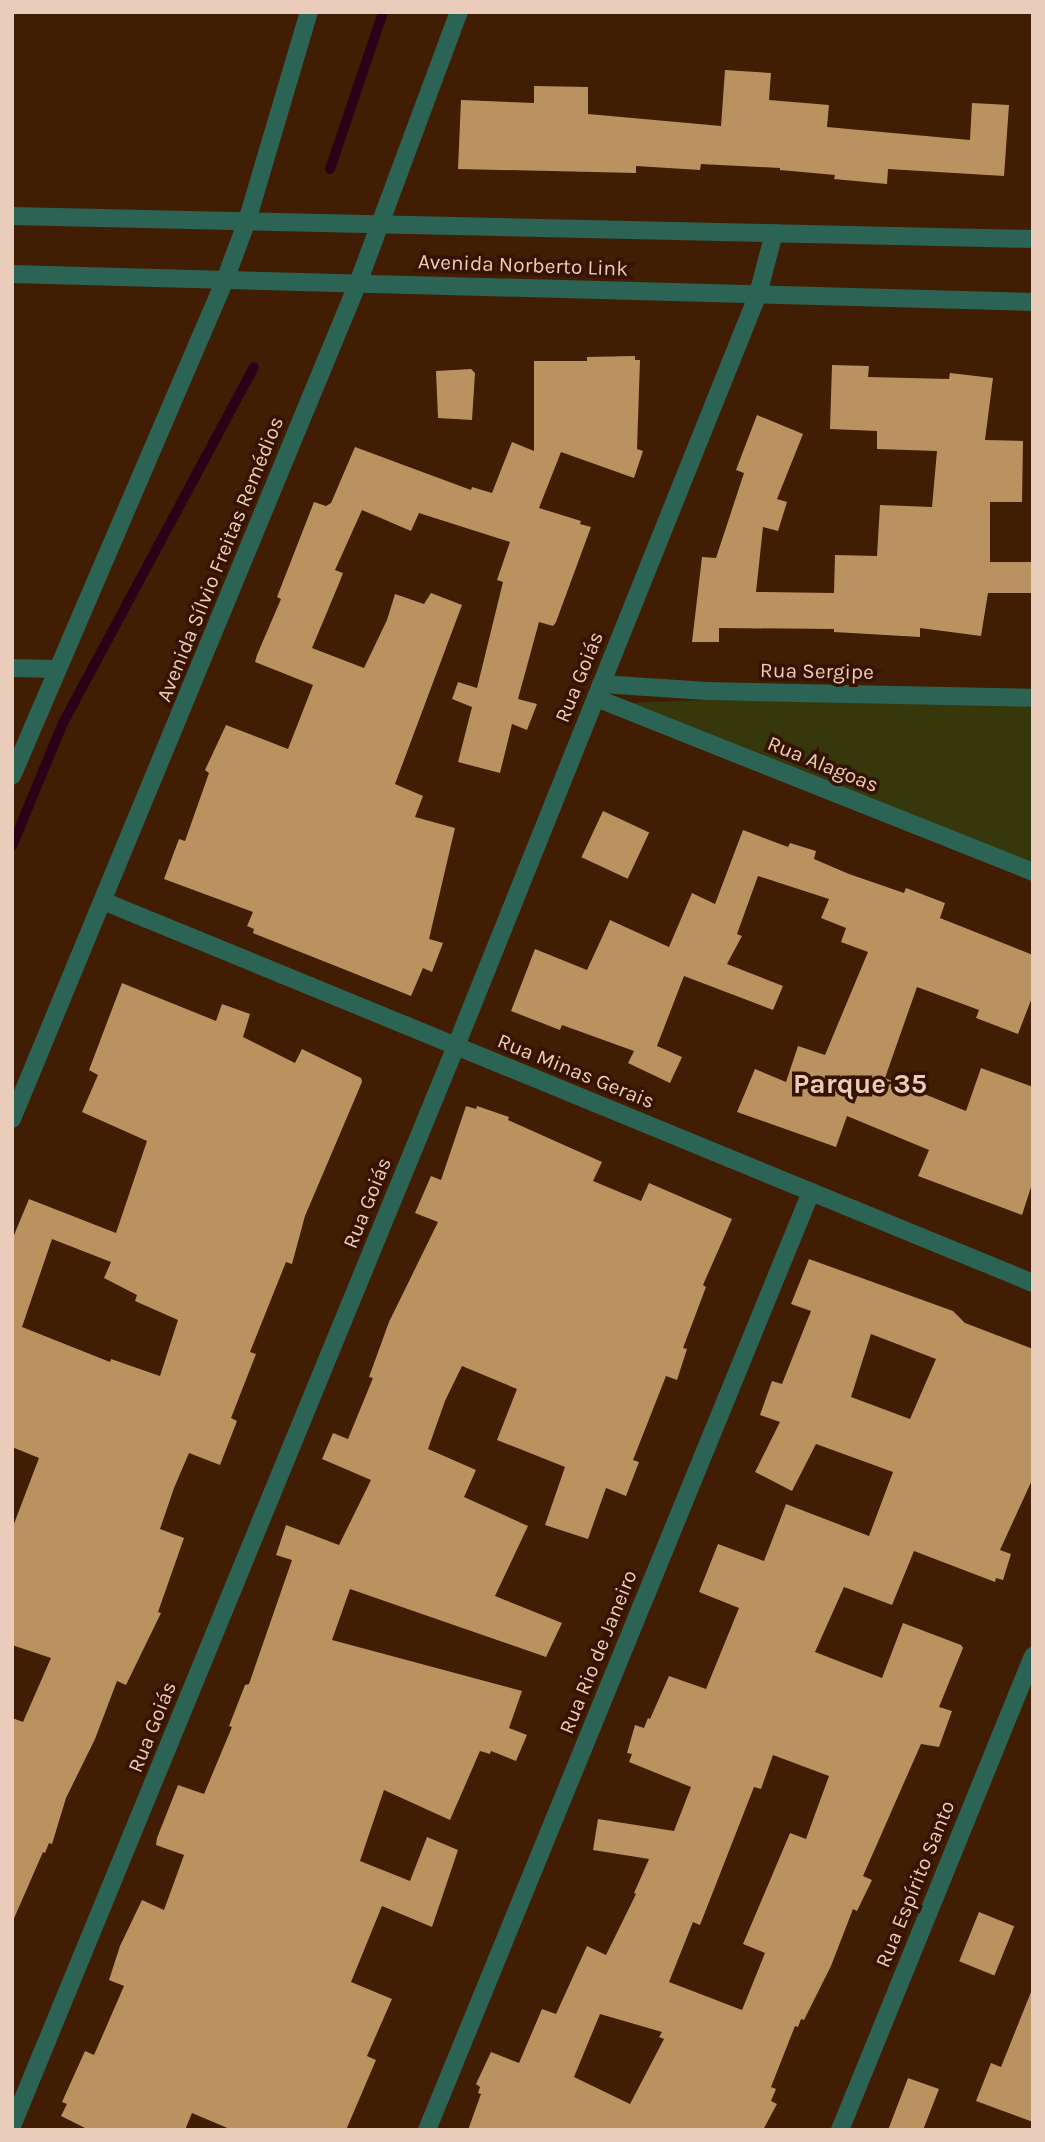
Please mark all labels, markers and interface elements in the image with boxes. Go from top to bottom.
street label: Avenida Norberto Link [418,249,628,281]
street label: Avenida Sílvio Freitas Remédios [151,413,289,705]
street label: Rua Goiás [549,628,609,726]
street label: Rua Sergipe [760,657,874,685]
street label: Rua Alagoas [764,730,882,798]
street label: Rua Minas Gerais [494,1028,658,1114]
district label: Parque 35 [793,1067,927,1101]
street label: Rua Goiás [337,1154,397,1252]
street label: Rua Rio de Janeiro [554,1566,642,1738]
street label: Rua Goiás [122,1678,182,1776]
street label: Rua Espírito Santo [870,1797,960,1971]

